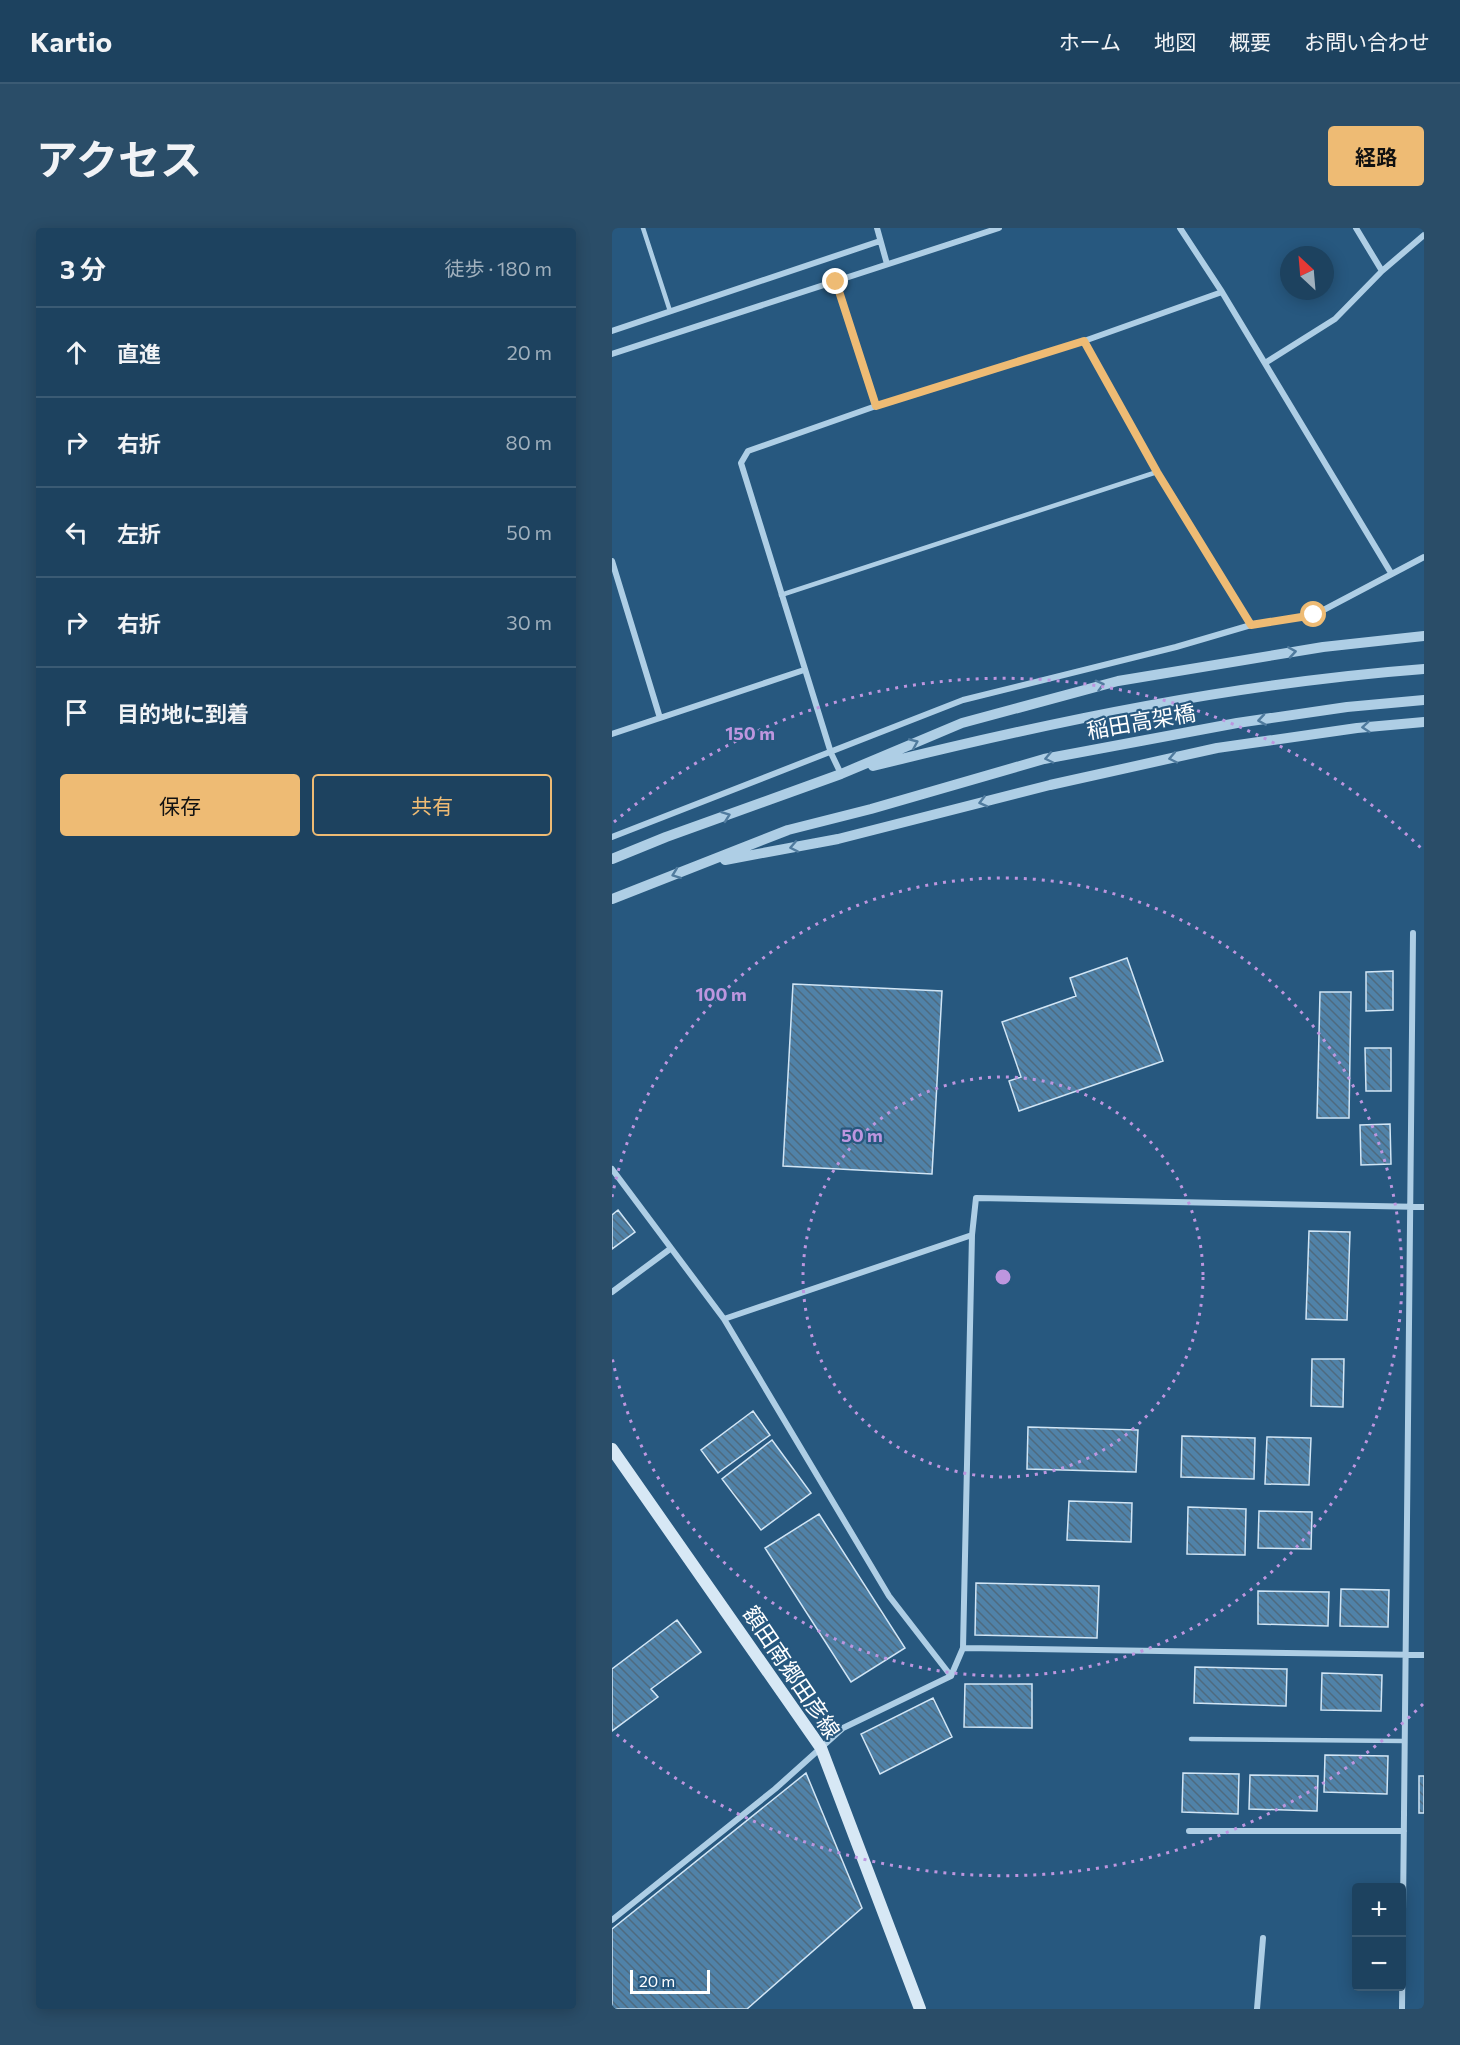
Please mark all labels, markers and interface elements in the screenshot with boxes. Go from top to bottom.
text: Kartio [30,24,112,58]
text: ホーム [1059,29,1121,54]
text: 地図 [1154,29,1196,54]
text: 概要 [1229,29,1271,54]
text: お問い合わせ [1304,29,1430,54]
button: 経路 [1328,126,1424,186]
text: アクセス [36,132,202,184]
north arrow [1280,246,1334,300]
text: 3 分 [60,253,106,284]
text: 徒歩 · 180 m [445,256,552,280]
route end [822,268,848,294]
icon: ahead [60,336,93,369]
text: 直進 [117,340,161,367]
text: 20 m [507,340,552,364]
icon: right [60,426,93,459]
text: 右折 [117,430,161,457]
text: 80 m [506,430,552,454]
icon: left [60,516,93,549]
text: 左折 [117,520,161,547]
text: 50 m [506,520,552,544]
route start [1300,601,1326,627]
icon: right [60,606,93,639]
text: 右折 [117,610,161,637]
text: 30 m [506,610,552,634]
one-way arrow [1288,647,1297,659]
one-way arrow [1095,680,1105,693]
icon: arrive [60,696,93,729]
street label: 稲田高架橋 [1084,698,1198,744]
text: 目的地に到着 [117,700,249,727]
one-way arrow [1257,713,1266,725]
one-way arrow [1361,720,1370,733]
text: 150 m [725,722,775,744]
one-way arrow [908,738,919,750]
one-way arrow [1168,750,1178,763]
one-way arrow [1044,751,1054,764]
button: 保存 [60,774,300,836]
button: 共有 [312,774,552,836]
one-way arrow [978,794,988,807]
one-way arrow [720,810,730,823]
one-way arrow [789,840,799,853]
one-way arrow [671,867,682,879]
text: 100 m [695,983,747,1005]
text: 50 m [841,1124,883,1146]
centre of rings [993,1267,1013,1287]
street label: 額田南郷田彦線 [738,1601,846,1743]
map controls [1352,1883,1406,1991]
button: + [1352,1883,1406,1937]
button: − [1352,1937,1406,1991]
scale bar [630,1967,710,1994]
text: 20 m [639,1971,675,1990]

